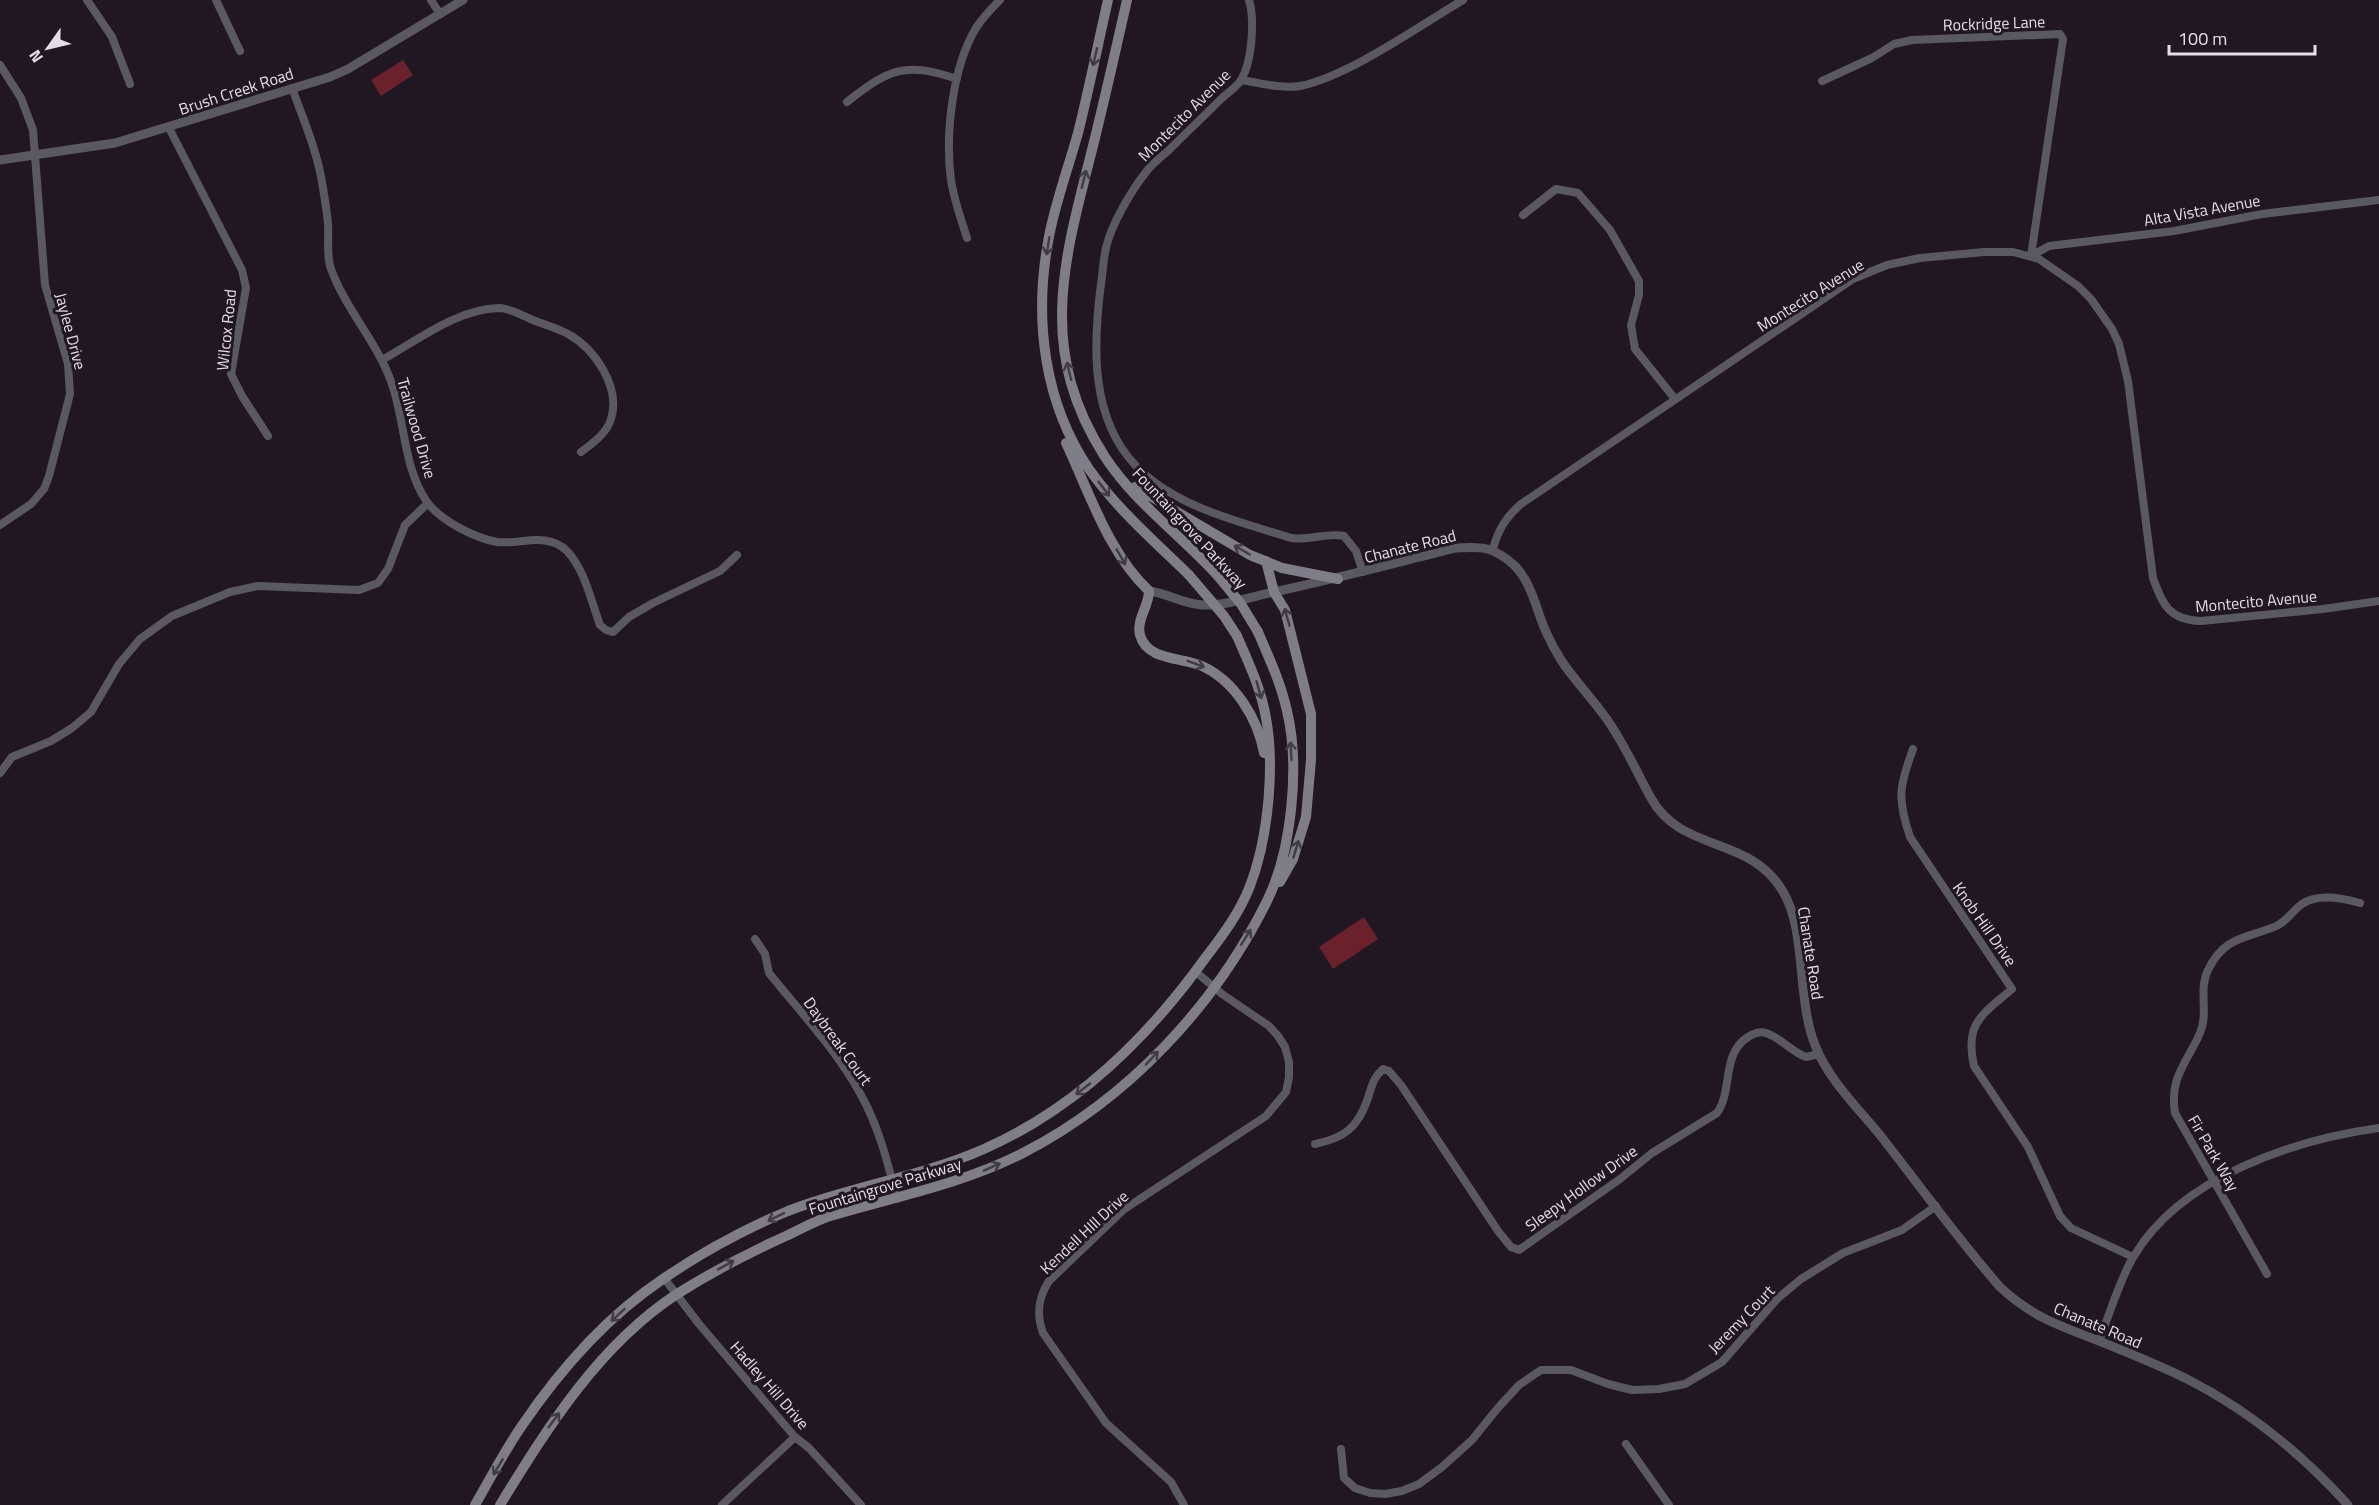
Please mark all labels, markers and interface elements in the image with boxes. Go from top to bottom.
street label: Rockridge Lane [1942,9,2046,37]
north arrow [18,18,78,78]
scale bar [2169,18,2314,56]
text: 100 m [2178,25,2227,52]
text: N [23,45,49,68]
one-way arrow [1089,47,1101,66]
street label: Brush Creek Road [175,61,297,121]
street label: Montecito Avenue [1132,63,1236,167]
one-way arrow [1079,170,1091,189]
street label: Alta Vista Avenue [2142,188,2262,232]
one-way arrow [1042,236,1053,255]
street label: Montecito Avenue [1752,252,1868,338]
street label: Wilcox Road [210,288,242,372]
street label: Jaylee Drive [49,290,93,372]
one-way arrow [1062,362,1074,381]
street label: Trailwood Drive [391,375,443,481]
street label: Fountaingrove Parkway [1127,462,1253,594]
one-way arrow [1098,481,1110,497]
street label: Chanate Road [1362,523,1458,569]
one-way arrow [1234,544,1251,556]
one-way arrow [1116,548,1128,565]
street label: Montecito Avenue [2194,584,2318,618]
one-way arrow [1280,608,1292,627]
one-way arrow [1186,660,1204,671]
one-way arrow [1253,680,1265,699]
one-way arrow [1286,742,1297,762]
one-way arrow [1291,840,1302,859]
street label: Knob Hill Drive [1947,877,2023,971]
street label: Chanate Road [1792,905,1830,1001]
one-way arrow [1240,929,1252,946]
street label: Daybreak Court [798,992,878,1090]
one-way arrow [1145,1051,1160,1066]
one-way arrow [1075,1083,1091,1096]
street label: Fir Park Way [2182,1110,2246,1196]
street label: Sleepy Hollow Drive [1520,1139,1642,1237]
street label: Fountaingrove Parkway [806,1151,965,1221]
one-way arrow [982,1161,1000,1172]
street label: Kendell HIll Drive [1034,1184,1134,1280]
one-way arrow [768,1211,786,1223]
one-way arrow [717,1259,734,1271]
street label: Jeremy Court [1702,1279,1780,1359]
street label: Chanate Road [2050,1296,2146,1354]
one-way arrow [611,1308,626,1322]
street label: Hadley Hill Drive [725,1335,815,1435]
one-way arrow [548,1413,560,1429]
one-way arrow [491,1458,503,1475]

